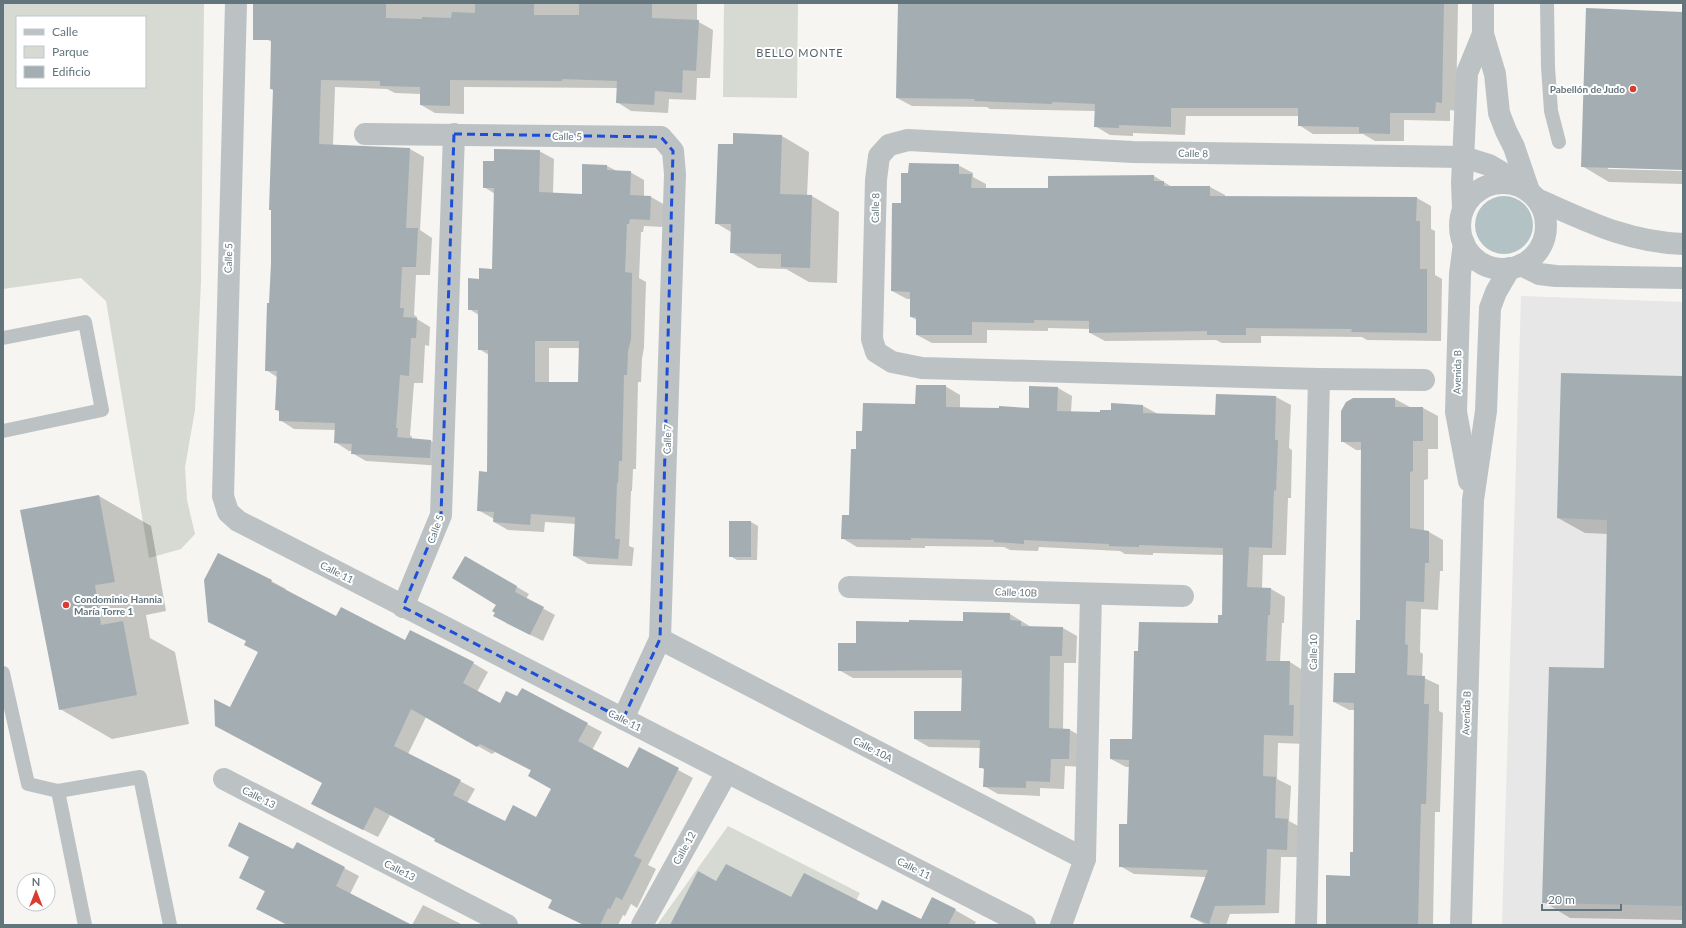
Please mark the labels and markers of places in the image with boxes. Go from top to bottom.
place label: Pabellón de Judo [1550,83,1625,95]
marker: Pabellón de Judo [1628,84,1638,94]
place label: Condominio Hannia María Torre 1 [74,593,162,617]
marker: Condominio Hannia María Torre 1 [61,600,71,610]

